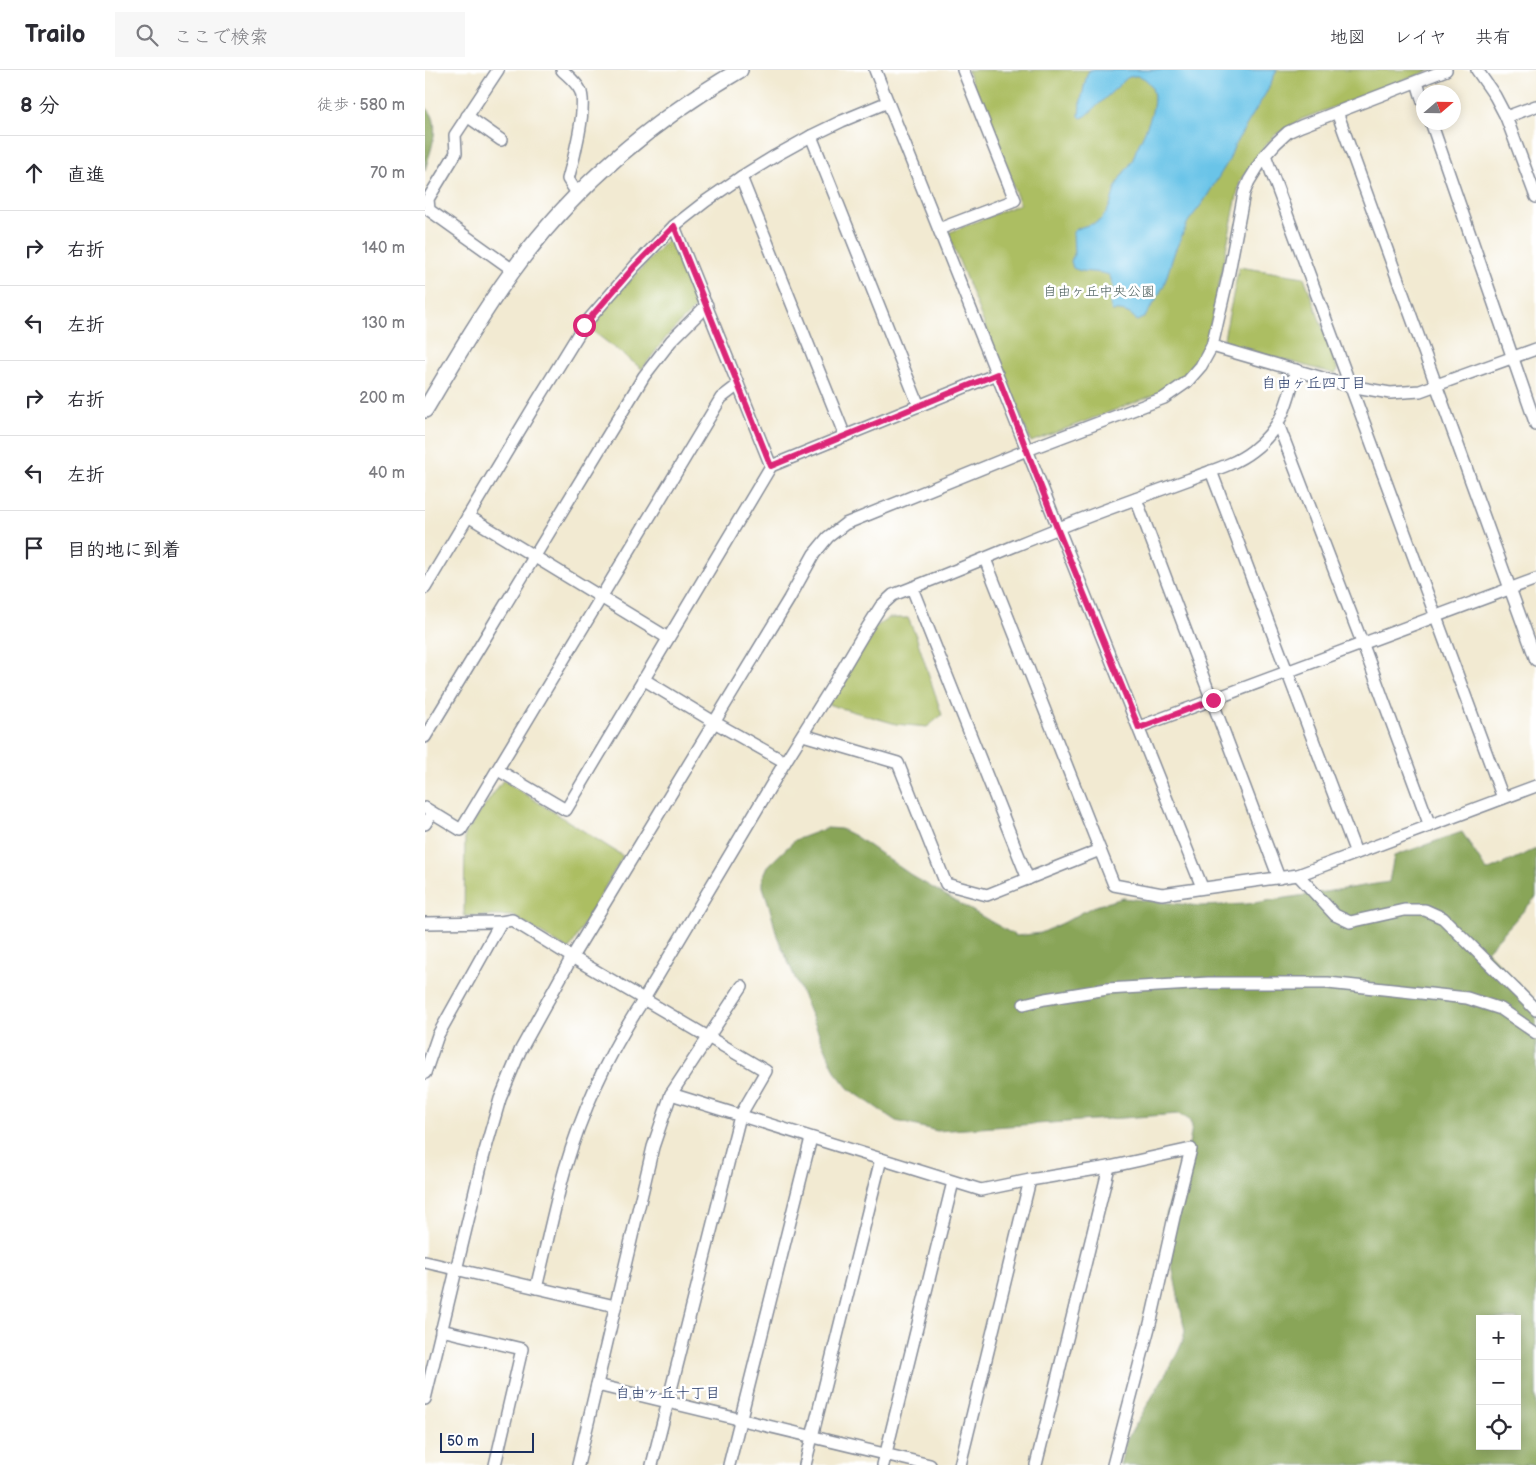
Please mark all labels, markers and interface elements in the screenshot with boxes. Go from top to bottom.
search box [115,12,465,57]
text: Trailo [25,20,85,49]
icon: search [133,21,161,49]
text: ここで検索 [173,26,268,49]
text: 地図 [1330,27,1366,48]
text: レイヤ [1394,27,1447,48]
text: 共有 [1475,27,1511,48]
north arrow [1416,85,1461,130]
text: 8 分 [20,93,59,118]
text: 徒歩 · 580 m [317,96,405,115]
icon: ahead [20,159,48,187]
text: 直進 [67,164,105,187]
text: 70 m [370,164,405,183]
icon: right [20,234,48,262]
text: 右折 [67,239,105,262]
text: 140 m [362,239,405,258]
park label: 自由ヶ丘中央公園 [1043,283,1155,300]
icon: left [20,309,48,337]
text: 左折 [67,314,105,337]
text: 130 m [362,314,405,333]
route start [573,314,596,337]
district label: 自由ヶ丘四丁目 [1261,374,1367,393]
icon: right [20,384,48,412]
text: 右折 [67,389,105,412]
text: 200 m [359,389,405,408]
icon: left [20,459,48,487]
text: 左折 [67,464,105,487]
text: 40 m [368,464,405,483]
icon: arrive [20,534,48,562]
text: 目的地に到着 [67,539,181,562]
route end [1202,689,1225,712]
map controls [1476,1315,1521,1450]
button: + [1476,1315,1521,1360]
button: − [1476,1360,1521,1405]
district label: 自由ヶ丘十丁目 [615,1384,721,1403]
button: locate [1476,1405,1521,1450]
scale bar [440,1430,534,1453]
text: 50 m [447,1433,479,1450]

